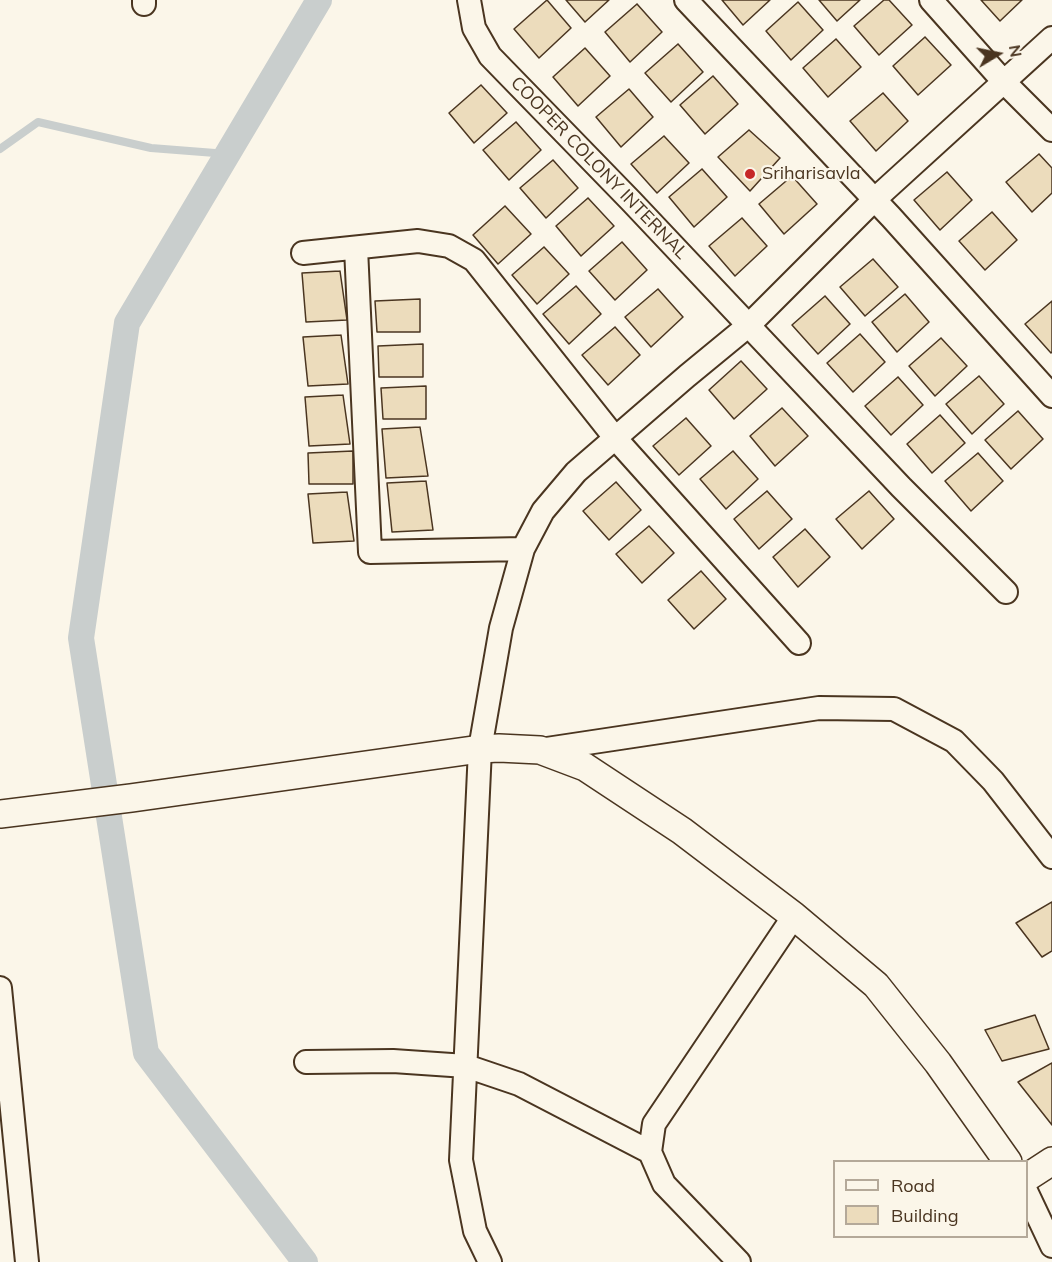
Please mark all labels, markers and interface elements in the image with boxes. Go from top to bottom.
north arrow [968,24,1028,84]
text: N [1005,43,1027,59]
street label: COOPER COLONY INTERNAL [506,72,692,264]
place label: Sriharisavla [762,163,860,185]
marker: Sriharisavla [743,167,757,181]
legend [833,1160,1028,1238]
text: Road [891,1174,935,1197]
text: Building [891,1204,959,1227]

